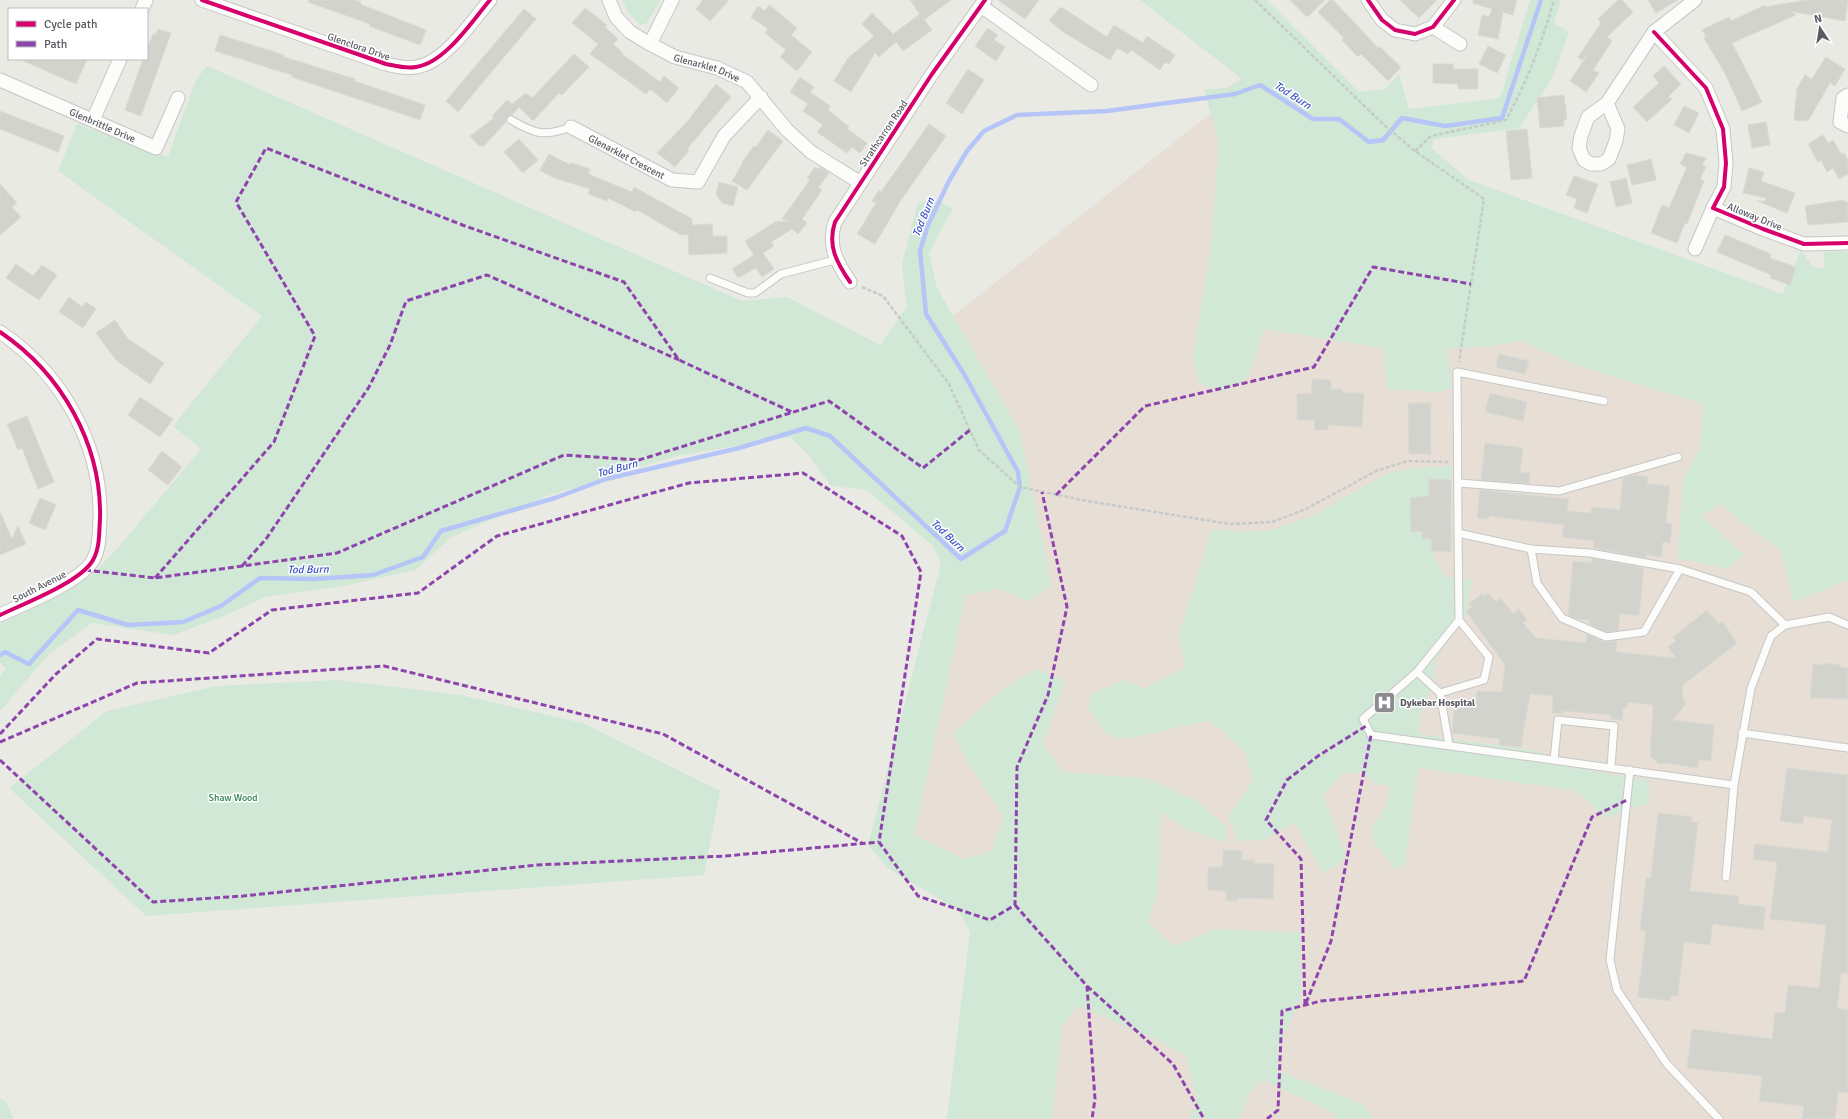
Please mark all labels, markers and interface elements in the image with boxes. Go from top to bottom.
legend [8,8,148,60]
north arrow [1800,8,1840,48]
text: N [1813,12,1823,26]
text: Cycle path [44,17,97,32]
street label: Glenclora Drive [326,31,392,63]
text: Path [44,37,67,52]
street label: Glenarklet Drive [672,52,742,85]
water label: Tod Burn [1272,79,1314,113]
street label: Strathcarron Road [857,98,911,169]
street label: Glenbrittle Drive [67,106,137,145]
street label: Glenarklet Crescent [586,132,667,182]
water label: Tod Burn [910,195,938,239]
street label: Alloway Drive [1725,200,1784,233]
water label: Tod Burn [596,457,640,480]
water label: Tod Burn [928,517,968,555]
water label: Tod Burn [287,563,330,576]
street label: South Avenue [11,568,68,606]
hospital icon: Dykebar Hospital [1372,689,1398,715]
place label: Dykebar Hospital [1400,697,1475,709]
park label: Shaw Wood [208,792,258,804]

